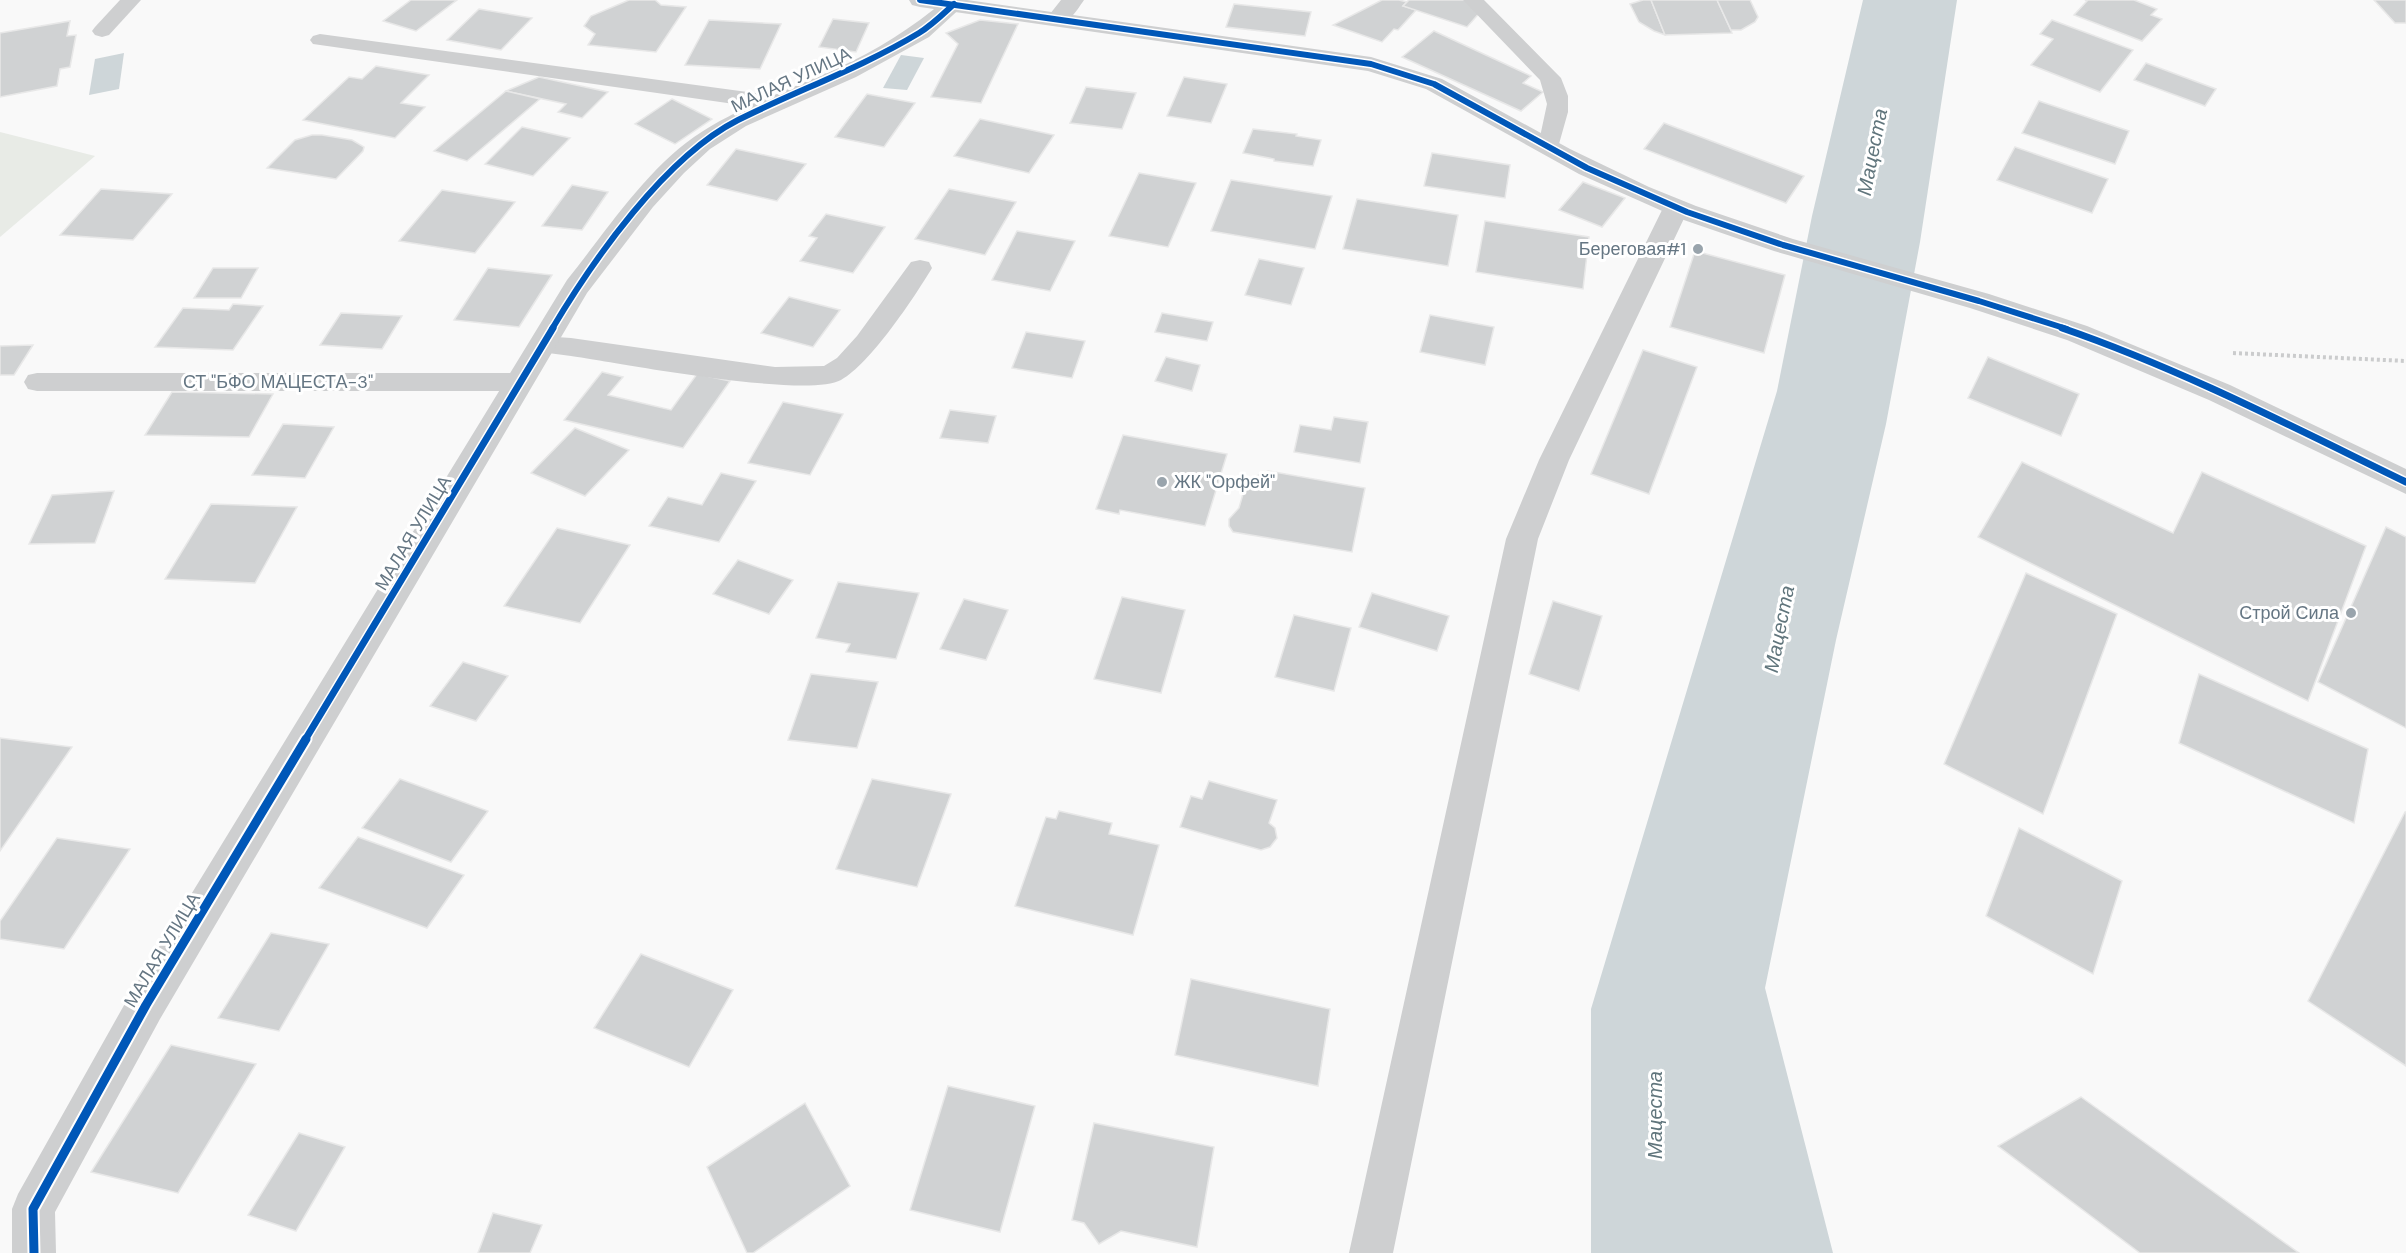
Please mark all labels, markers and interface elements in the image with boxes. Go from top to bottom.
street label: МАЛАЯ УЛИЦА [727,42,855,118]
water label: Мацеста [1851,106,1893,198]
place label: Береговая#1 [1579,237,1686,261]
marker: Береговая#1 [1691,242,1705,256]
street label: СТ "БФО МАЦЕСТА-3" [183,370,373,394]
place label: ЖК "Орфей" [1174,470,1275,494]
street label: МАЛАЯ УЛИЦА [369,471,457,595]
marker: ЖК "Орфей" [1155,475,1169,489]
water label: Мацеста [1758,583,1800,675]
place label: Строй Сила [2239,601,2340,625]
marker: Строй Сила [2344,606,2358,620]
street label: МАЛАЯ УЛИЦА [118,888,206,1012]
water label: Мацеста [1642,1071,1668,1159]

